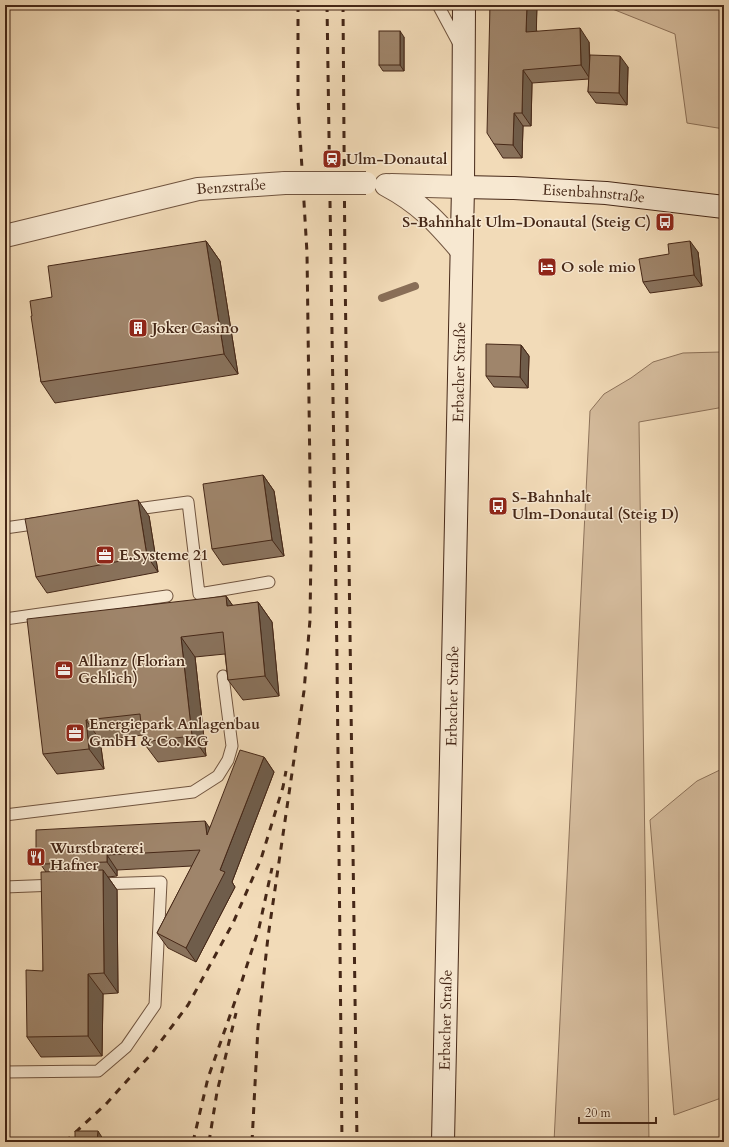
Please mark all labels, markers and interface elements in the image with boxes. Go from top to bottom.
station icon: Ulm-Donautal [321,148,343,170]
place label: Ulm-Donautal [346,149,448,169]
street label: Benzstraße [196,174,267,199]
street label: Eisenbahnstraße [542,180,646,208]
bus stop icon: S-Bahnhalt Ulm-Donautal (Steig C) [654,211,676,233]
place label: S-Bahnhalt Ulm-Donautal (Steig C) [402,212,651,232]
hotel icon: O sole mio [536,256,558,278]
place label: O sole mio [561,257,636,277]
building icon: Joker Casino [127,317,149,339]
place label: Joker Casino [150,318,239,338]
street label: Erbacher Straße [448,321,470,423]
place label: S-Bahnhalt Ulm-Donautal (Steig D) [512,487,679,524]
bus stop icon: S-Bahnhalt Ulm-Donautal (Steig D) [487,495,509,517]
office icon: E.Systeme 21 [94,544,116,566]
place label: E.Systeme 21 [119,545,208,565]
street label: Erbacher Straße [441,645,463,747]
place label: Allianz (Florian Gehlich) [78,651,186,688]
office icon: Allianz (Florian Gehlich) [53,659,75,681]
place label: Energiepark Anlagenbau GmbH & Co. KG [89,714,260,751]
office icon: Energiepark Anlagenbau GmbH & Co. KG [64,722,86,744]
place label: Wurstbraterei Hafner [49,838,144,875]
restaurant icon: Wurstbraterei Hafner [25,846,47,868]
street label: Erbacher Straße [435,969,457,1071]
scale bar [579,1099,656,1125]
text: 20 m [585,1105,612,1121]

